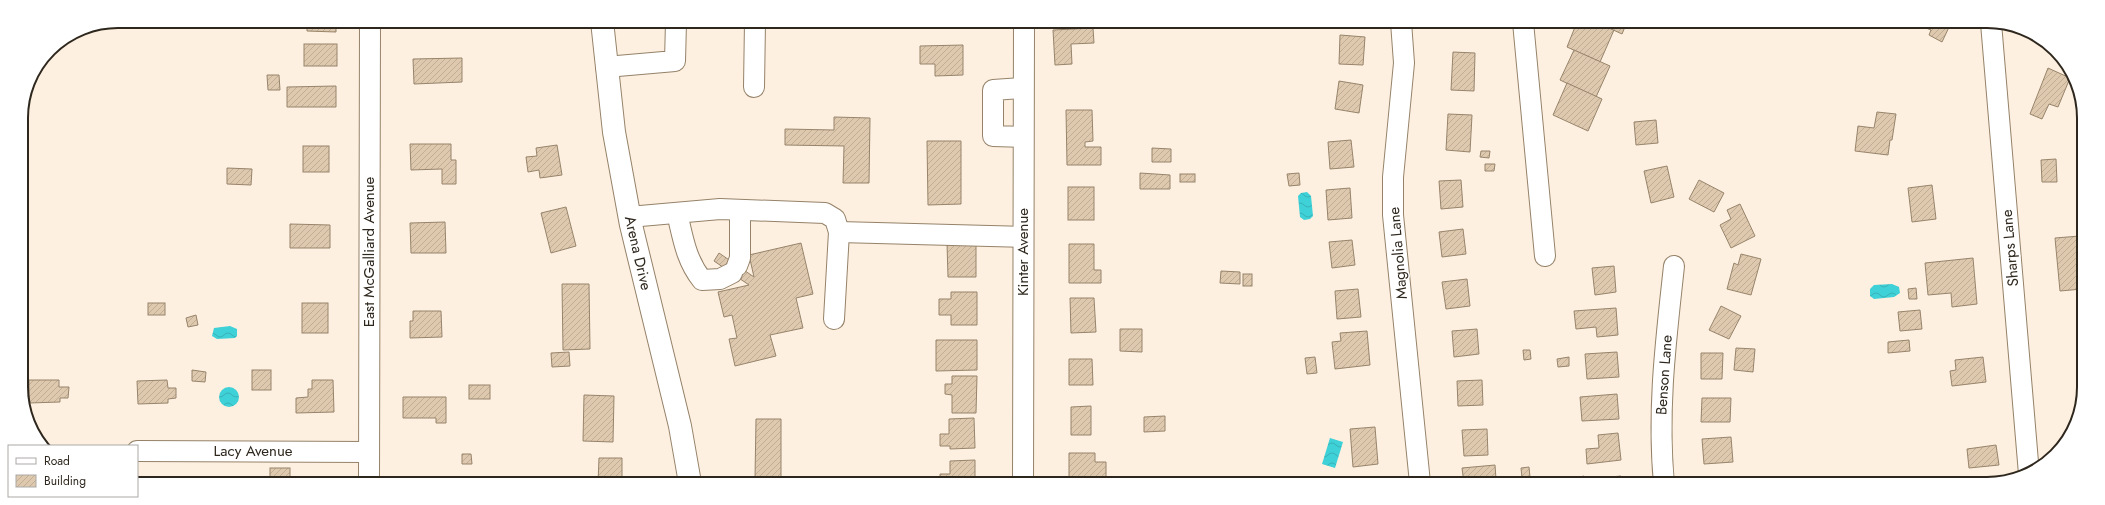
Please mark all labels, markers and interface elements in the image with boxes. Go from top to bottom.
street label: East McGalliard Avenue [358,176,380,327]
street label: Magnolia Lane [1383,206,1413,300]
street label: Kinter Avenue [1012,208,1034,296]
street label: Sharps Lane [1996,208,2024,287]
street label: Arena Drive [619,214,657,293]
street label: Benson Lane [1650,334,1678,416]
street label: Lacy Avenue [214,440,293,462]
legend [8,445,138,497]
text: Road [44,452,70,470]
text: Building [44,472,86,490]

